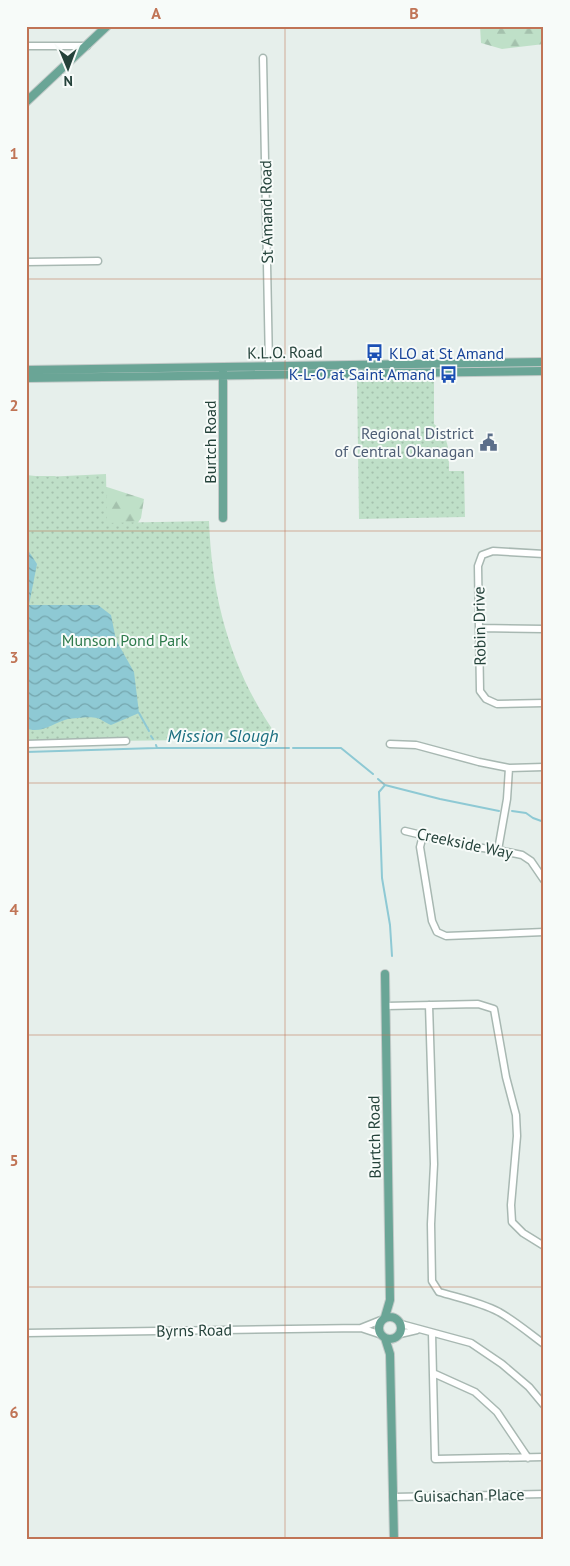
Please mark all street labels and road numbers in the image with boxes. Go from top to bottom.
street label: St Amand Road [255,160,277,264]
street label: K.L.O. Road [247,341,323,363]
street label: Burtch Road [200,400,220,484]
street label: Robin Drive [468,586,490,666]
street label: Creekside Way [415,823,515,863]
street label: Burtch Road [363,1095,385,1179]
street label: Byrns Road [156,1319,232,1341]
street label: Guisachan Place [413,1484,525,1506]

